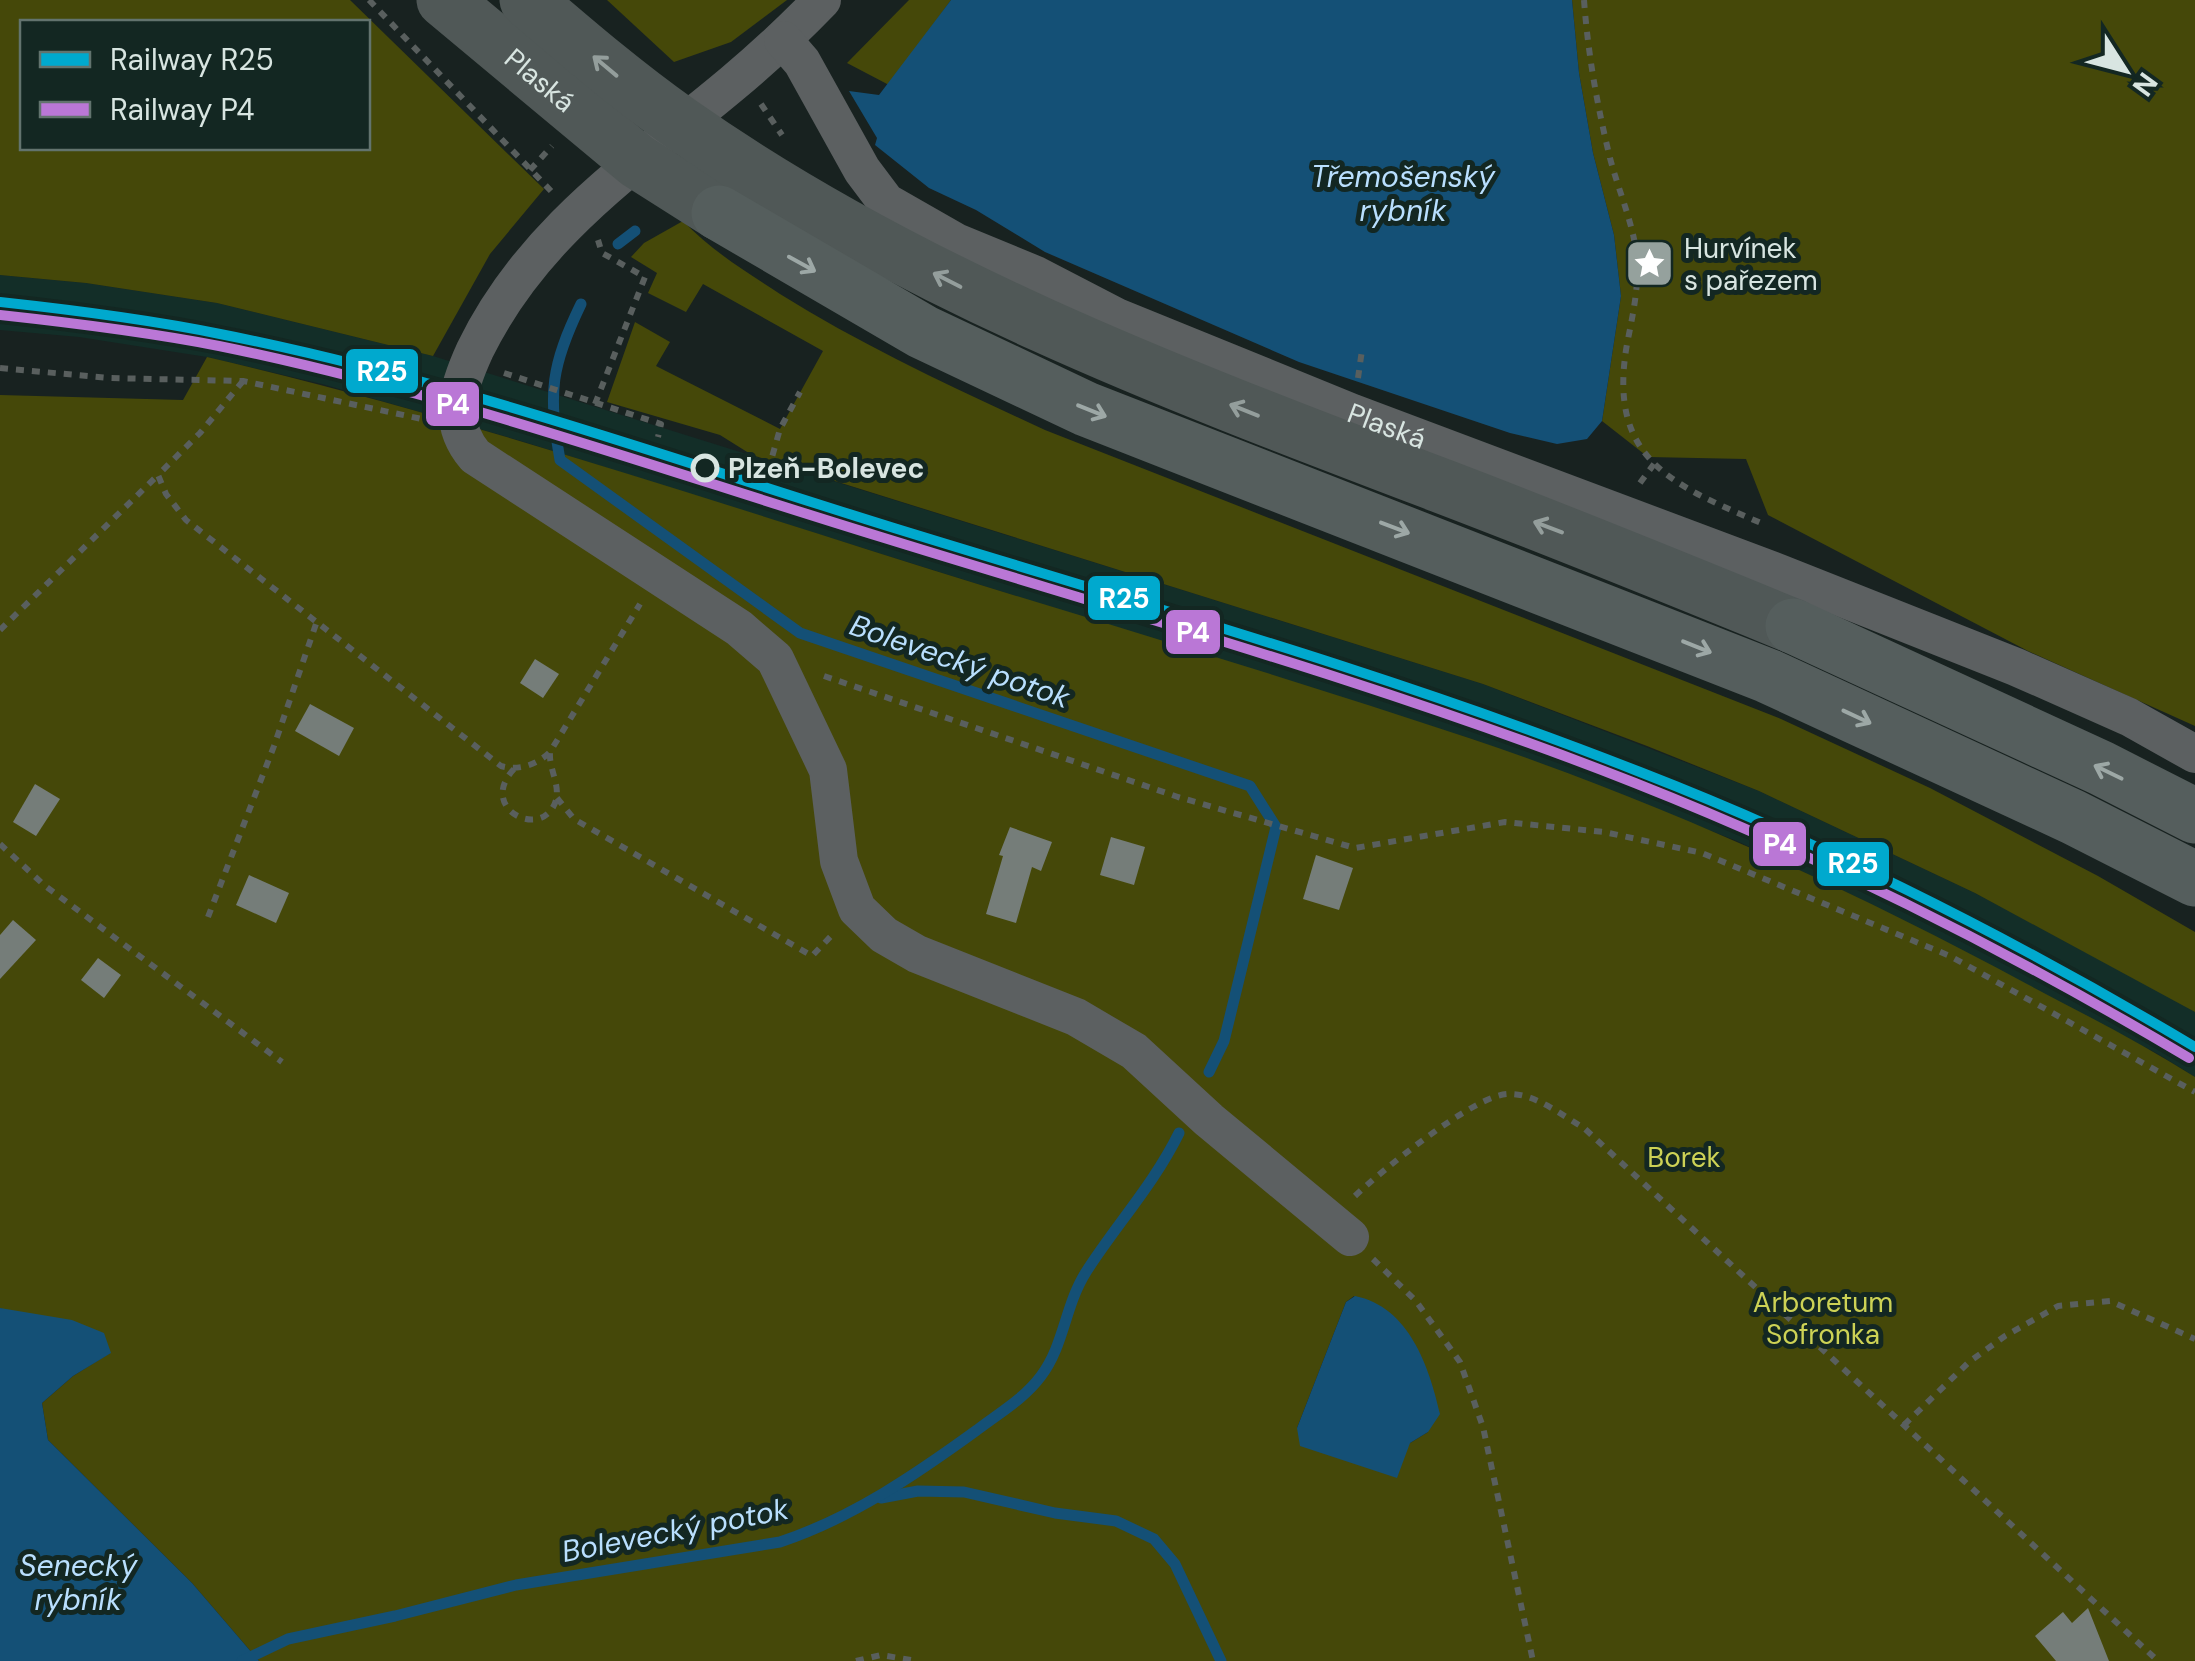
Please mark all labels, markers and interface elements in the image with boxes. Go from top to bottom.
legend [20,20,370,150]
north arrow [2075,20,2175,120]
text: Railway R25 [110,40,274,79]
street label: Plaská [497,40,583,120]
one-way arrow [592,55,618,77]
text: N [2124,65,2166,104]
text: Railway P4 [110,90,254,129]
water label: Třemošenský rybník [1311,157,1496,230]
place label: Hurvínek s pařezem [1684,230,1818,299]
place icon: Hurvínek s pařezem [1623,238,1675,290]
one-way arrow [787,254,816,274]
one-way arrow [932,270,962,289]
line badge: R25 [344,347,420,395]
text: R25 [356,353,408,390]
line badge: P4 [424,380,481,428]
text: P4 [436,386,470,423]
street label: Plaská [1342,394,1431,457]
one-way arrow [1229,400,1260,418]
one-way arrow [1076,403,1106,421]
place label: Plzeň-Bolevec [728,450,924,487]
marker: Plzeň-Bolevec [692,455,718,481]
one-way arrow [1533,516,1563,534]
one-way arrow [1379,520,1409,538]
line badge: R25 [1086,574,1162,622]
text: R25 [1098,580,1150,617]
water label: Bolevecký potok [845,605,1076,717]
line badge: P4 [1164,608,1222,656]
text: P4 [1176,614,1210,651]
one-way arrow [1681,640,1712,658]
one-way arrow [1841,709,1872,727]
one-way arrow [2094,762,2123,781]
line badge: P4 [1751,820,1808,868]
text: P4 [1763,826,1797,863]
line badge: R25 [1815,840,1891,888]
text: R25 [1827,845,1879,882]
park label: Borek [1647,1139,1721,1176]
park label: Arboretum Sofronka [1753,1284,1893,1353]
water label: Bolevecký potok [558,1489,792,1571]
water label: Senecký rybník [19,1546,138,1619]

